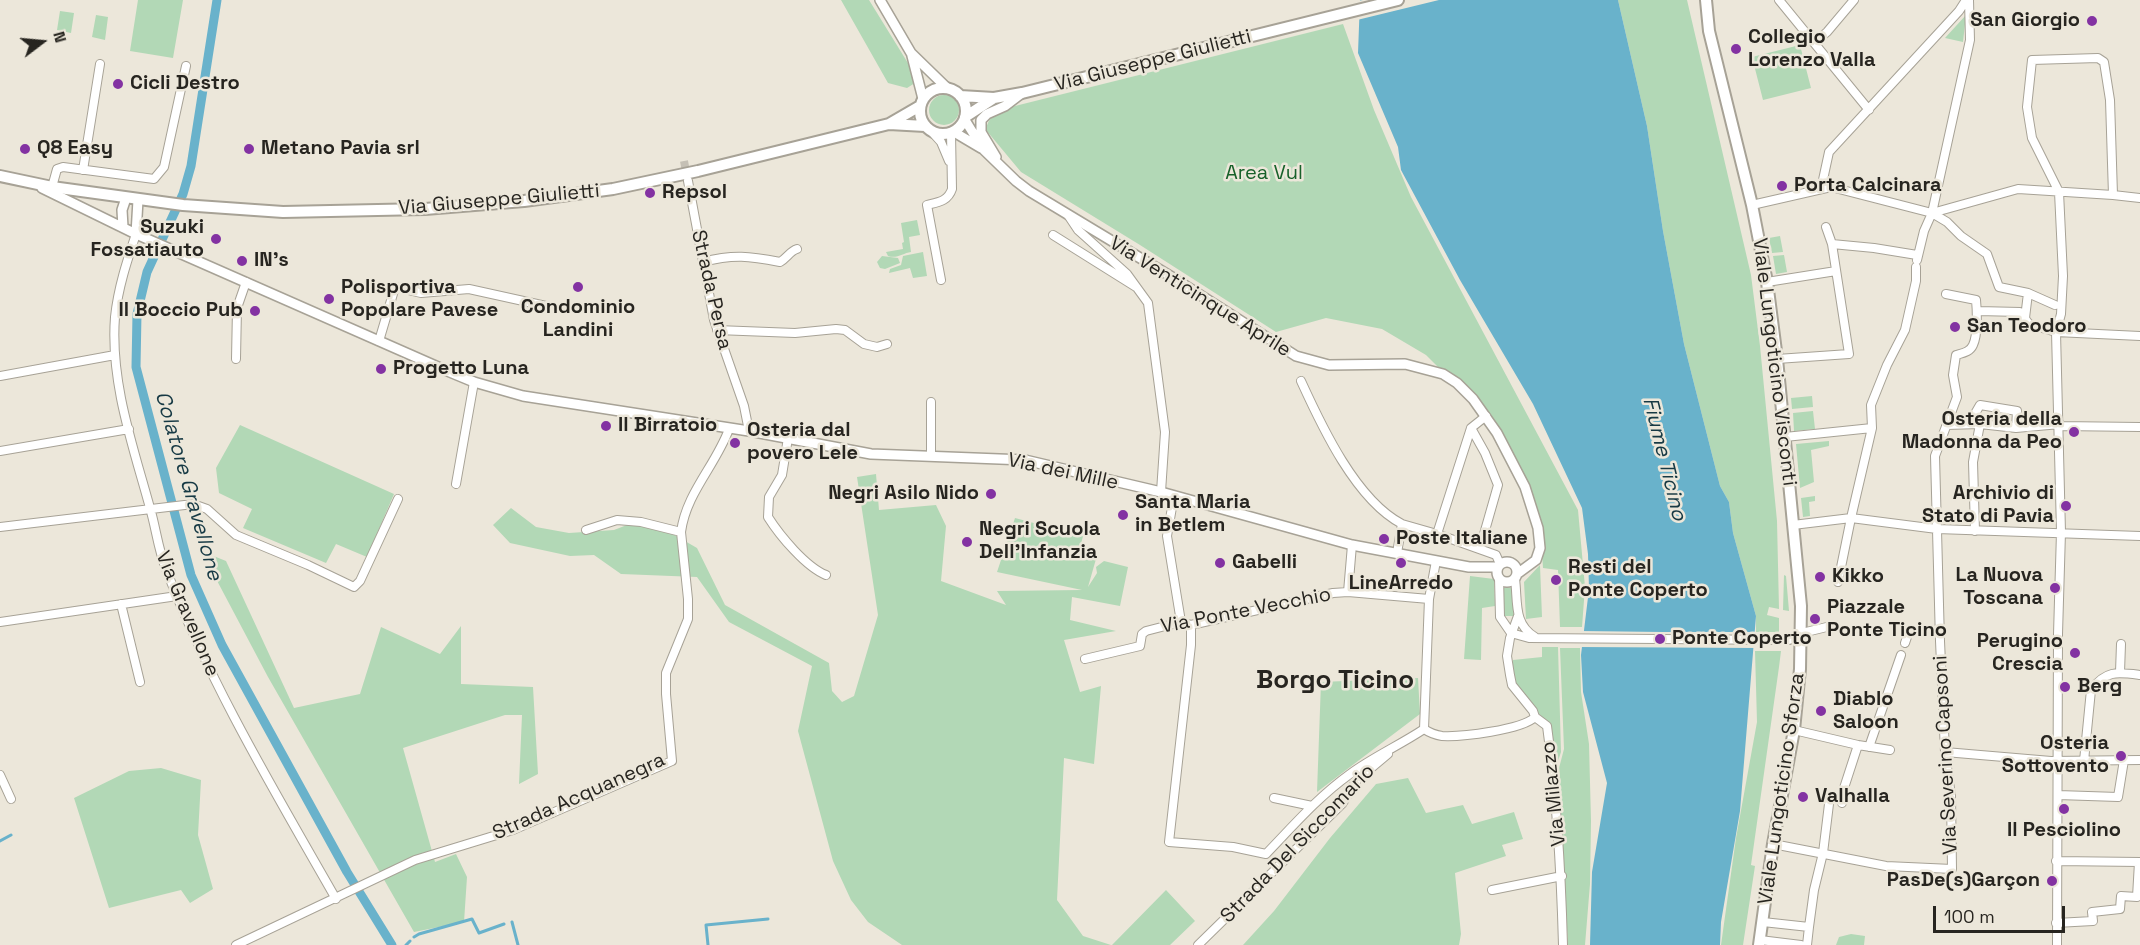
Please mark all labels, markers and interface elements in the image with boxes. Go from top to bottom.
place label: San Giorgio [1970,9,2080,33]
north arrow [12,12,72,72]
marker: San Giorgio [2085,14,2099,28]
street label: Via Giuseppe Giulietti [1052,25,1254,97]
place label: Collegio Lorenzo Valla [1748,26,1876,73]
text: N [48,29,71,45]
marker: Collegio Lorenzo Valla [1729,42,1743,56]
place label: Cicli Destro [130,72,240,96]
marker: Cicli Destro [111,77,125,91]
place label: Q8 Easy [37,137,113,161]
place label: Metano Pavia srl [261,137,420,161]
marker: Q8 Easy [18,142,32,156]
marker: Metano Pavia srl [242,142,256,156]
park label: Area Vul [1225,162,1303,186]
place label: Porta Calcinara [1794,174,1942,198]
street label: Via Giuseppe Giulietti [397,179,601,221]
marker: Porta Calcinara [1775,179,1789,193]
place label: Repsol [662,181,727,205]
marker: Repsol [643,186,657,200]
place label: Suzuki Fossatiauto [90,216,204,263]
street label: Strada Persa [686,228,736,352]
street label: Via Venticinque Aprile [1105,231,1295,363]
marker: Suzuki Fossatiauto [209,232,223,246]
street label: Viale Lungoticino Visconti [1747,237,1801,487]
place label: IN's [254,249,289,273]
marker: IN's [235,254,249,268]
place label: Polisportiva Popolare Pavese [341,276,498,323]
marker: Condominio Landini [571,280,585,294]
marker: Polisportiva Popolare Pavese [322,292,336,306]
place label: Condominio Landini [521,296,635,343]
place label: Il Boccio Pub [119,299,243,323]
marker: Il Boccio Pub [248,304,262,318]
place label: San Teodoro [1967,315,2087,339]
marker: San Teodoro [1948,320,1962,334]
place label: Progetto Luna [393,357,529,381]
marker: Progetto Luna [374,362,388,376]
water label: Colatore Gravellone [149,389,227,583]
water label: Fiume Ticino [1637,395,1691,523]
place label: Osteria della Madonna da Peo [1902,408,2062,455]
place label: Il Birratoio [618,414,717,438]
marker: Il Birratoio [599,419,613,433]
place label: Osteria dal povero Lele [747,419,858,466]
marker: Osteria della Madonna da Peo [2067,425,2081,439]
marker: Osteria dal povero Lele [728,436,742,450]
street label: Via dei Mille [1005,449,1121,495]
place label: Negri Asilo Nido [828,482,979,506]
place label: Archivio di Stato di Pavia [1922,482,2054,529]
marker: Negri Asilo Nido [984,487,998,501]
place label: Santa Maria in Betlem [1135,491,1250,538]
marker: Archivio di Stato di Pavia [2059,499,2073,513]
marker: Santa Maria in Betlem [1116,508,1130,522]
place label: Negri Scuola Dell'Infanzia [979,518,1100,565]
place label: Poste Italiane [1396,527,1528,551]
marker: Poste Italiane [1377,532,1391,546]
marker: Negri Scuola Dell'Infanzia [960,535,974,549]
street label: Via Gravellone [150,548,224,680]
place label: Gabelli [1232,551,1297,575]
marker: Gabelli [1213,556,1227,570]
marker: LineArredo [1394,556,1408,570]
place label: Resti del Ponte Coperto [1568,556,1708,603]
place label: La Nuova Toscana [1956,564,2043,611]
place label: Kikko [1832,565,1884,589]
marker: Kikko [1813,570,1827,584]
place label: LineArredo [1349,572,1453,596]
marker: Resti del Ponte Coperto [1549,573,1563,587]
marker: La Nuova Toscana [2048,581,2062,595]
street label: Via Ponte Vecchio [1159,583,1333,639]
place label: Piazzale Ponte Ticino [1827,596,1947,643]
marker: Piazzale Ponte Ticino [1808,612,1822,626]
place label: Ponte Coperto [1672,627,1812,651]
place label: Perugino Crescia [1977,630,2063,677]
marker: Ponte Coperto [1653,632,1667,646]
marker: Perugino Crescia [2068,646,2082,660]
street label: Via Severino Capsoni [1929,655,1963,855]
district label: Borgo Ticino [1256,665,1414,697]
street label: Viale Lungoticino Sforza [1754,672,1810,906]
place label: Berg [2077,675,2122,699]
marker: Berg [2058,680,2072,694]
place label: Diablo Saloon [1833,688,1899,735]
marker: Diablo Saloon [1814,704,1828,718]
place label: Osteria Sottovento [2002,732,2109,779]
street label: Via Milazzo [1537,740,1571,848]
street label: Strada Acquanegra [489,748,669,846]
marker: Osteria Sottovento [2114,749,2128,763]
street label: Strada Del Siccomario [1216,760,1380,928]
place label: Valhalla [1815,785,1890,809]
marker: Valhalla [1796,790,1810,804]
marker: Il Pesciolino [2057,802,2071,816]
place label: Il Pesciolino [2007,819,2121,843]
place label: PasDe(s)Garçon [1887,869,2040,893]
marker: PasDe(s)Garçon [2045,874,2059,888]
scale bar [1936,894,2068,932]
text: 100 m [1944,905,1995,928]

